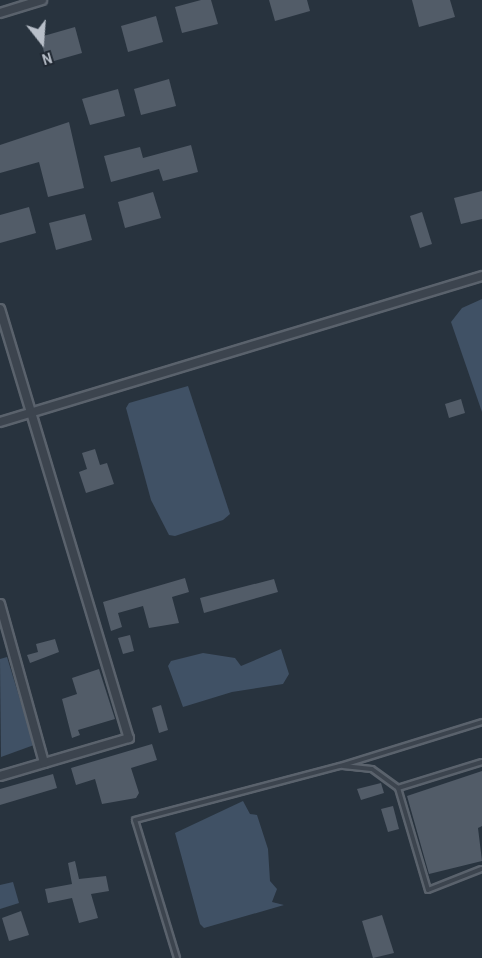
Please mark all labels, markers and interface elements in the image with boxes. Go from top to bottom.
north arrow [12,12,72,72]
text: N [40,47,55,71]

